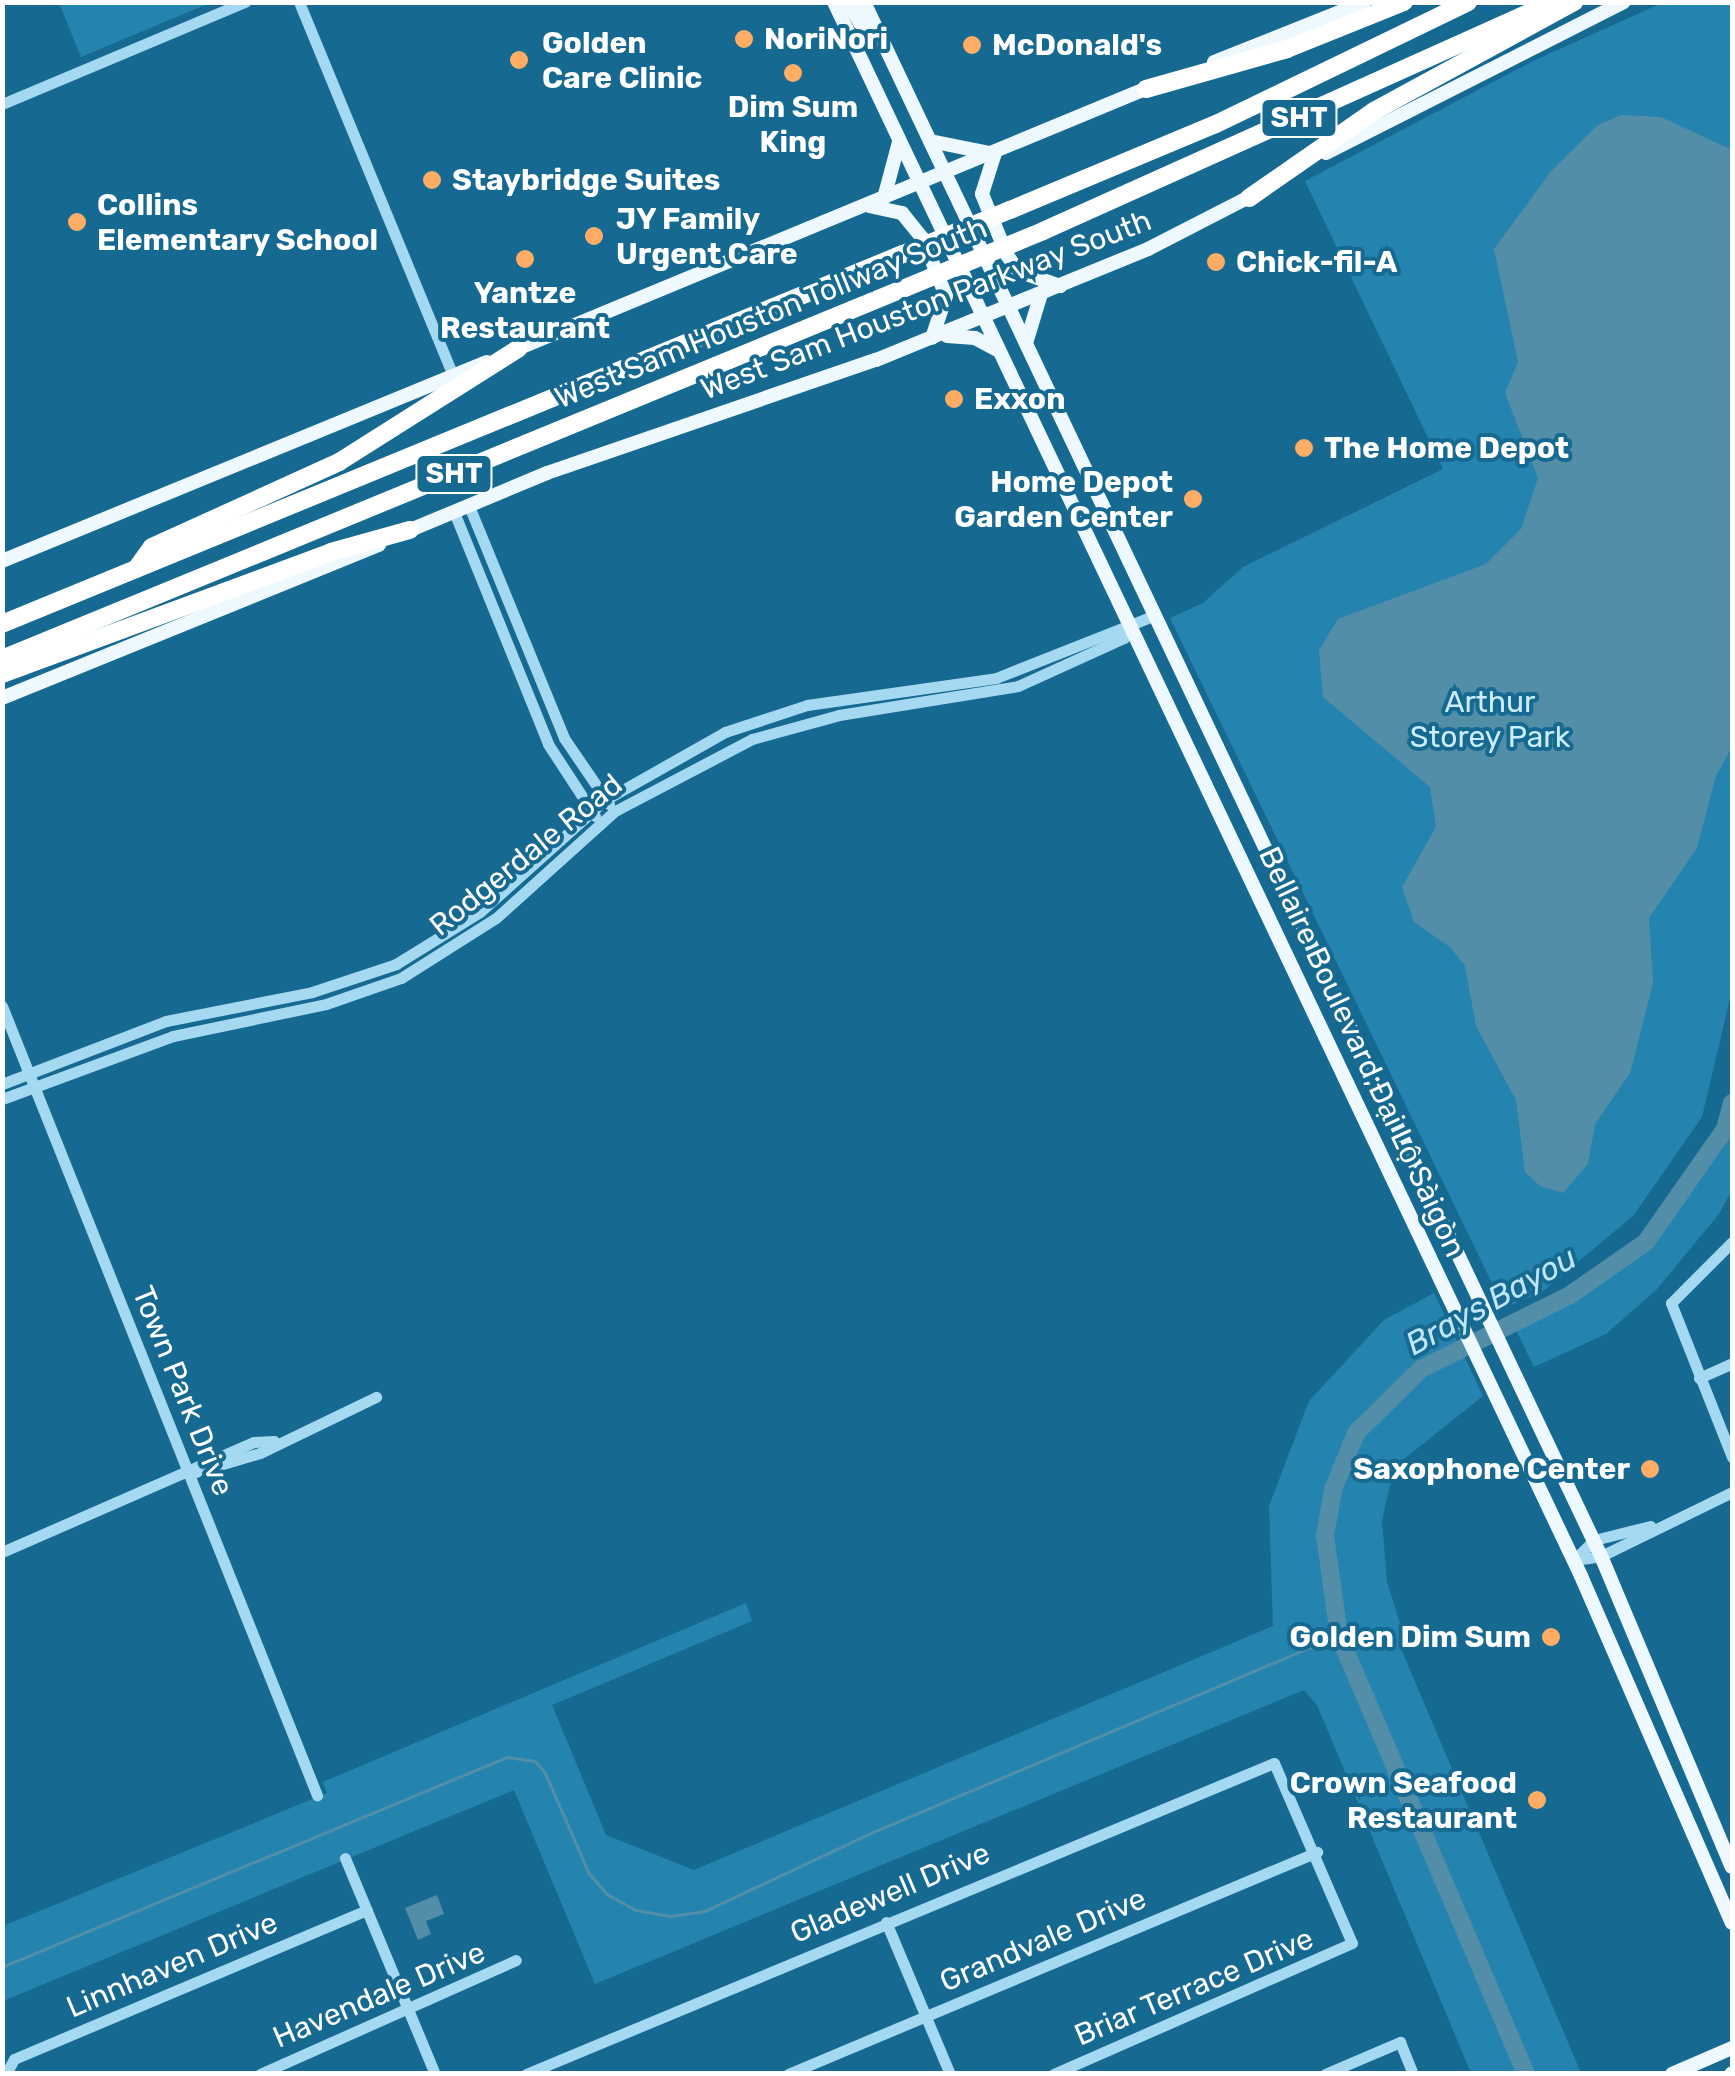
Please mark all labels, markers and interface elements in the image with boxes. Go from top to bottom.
place label: NoriNori [764,21,888,57]
place label: Golden Care Clinic [542,25,702,96]
place label: McDonald's [992,27,1162,63]
marker: NoriNori [733,28,755,50]
marker: McDonald's [961,34,983,56]
marker: Golden Care Clinic [506,47,532,73]
marker: Dim Sum King [782,62,804,84]
place label: Dim Sum King [728,89,858,160]
road number: SHT [1259,95,1339,141]
place label: Staybridge Suites [452,162,720,198]
marker: Staybridge Suites [421,169,443,191]
place label: Collins Elementary School [97,187,379,258]
place label: JY Family Urgent Care [616,201,798,272]
street label: West Sam Houston Parkway South [695,202,1157,408]
street label: West Sam Houston Tollway South [549,209,993,417]
marker: Collins Elementary School [66,211,88,233]
marker: JY Family Urgent Care [581,223,607,249]
place label: Chick-fil-A [1236,244,1398,280]
marker: Yantze Restaurant [514,248,536,270]
marker: Chick-fil-A [1205,251,1227,273]
place label: Yantze Restaurant [440,275,610,346]
place label: Exxon [974,381,1065,417]
marker: Exxon [943,388,965,410]
place label: The Home Depot [1324,430,1569,466]
marker: The Home Depot [1293,437,1315,459]
road number: SHT [414,451,494,497]
place label: Home Depot Garden Center [954,464,1173,534]
marker: Home Depot Garden Center [1182,488,1204,510]
park label: Arthur Storey Park [1409,684,1571,754]
street label: Rodgerdale Road [422,766,630,944]
street label: Bellaire Boulevard;Đại Lộ Sàigòn [1251,841,1473,1263]
water label: Brays Bayou [1399,1238,1583,1364]
street label: Town Park Drive [125,1281,241,1501]
place label: Saxophone Center [1353,1451,1630,1487]
marker: Saxophone Center [1639,1458,1661,1480]
place label: Golden Dim Sum [1290,1619,1531,1655]
marker: Golden Dim Sum [1540,1626,1562,1648]
place label: Crown Seafood Restaurant [1290,1765,1517,1836]
marker: Crown Seafood Restaurant [1526,1789,1548,1811]
street label: Gladewell Drive [785,1835,995,1951]
street label: Grandvale Drive [935,1880,1151,2000]
street label: Linnhaven Drive [61,1904,283,2026]
street label: Briar Terrace Drive [1069,1920,1319,2054]
street label: Havendale Drive [268,1934,490,2056]

